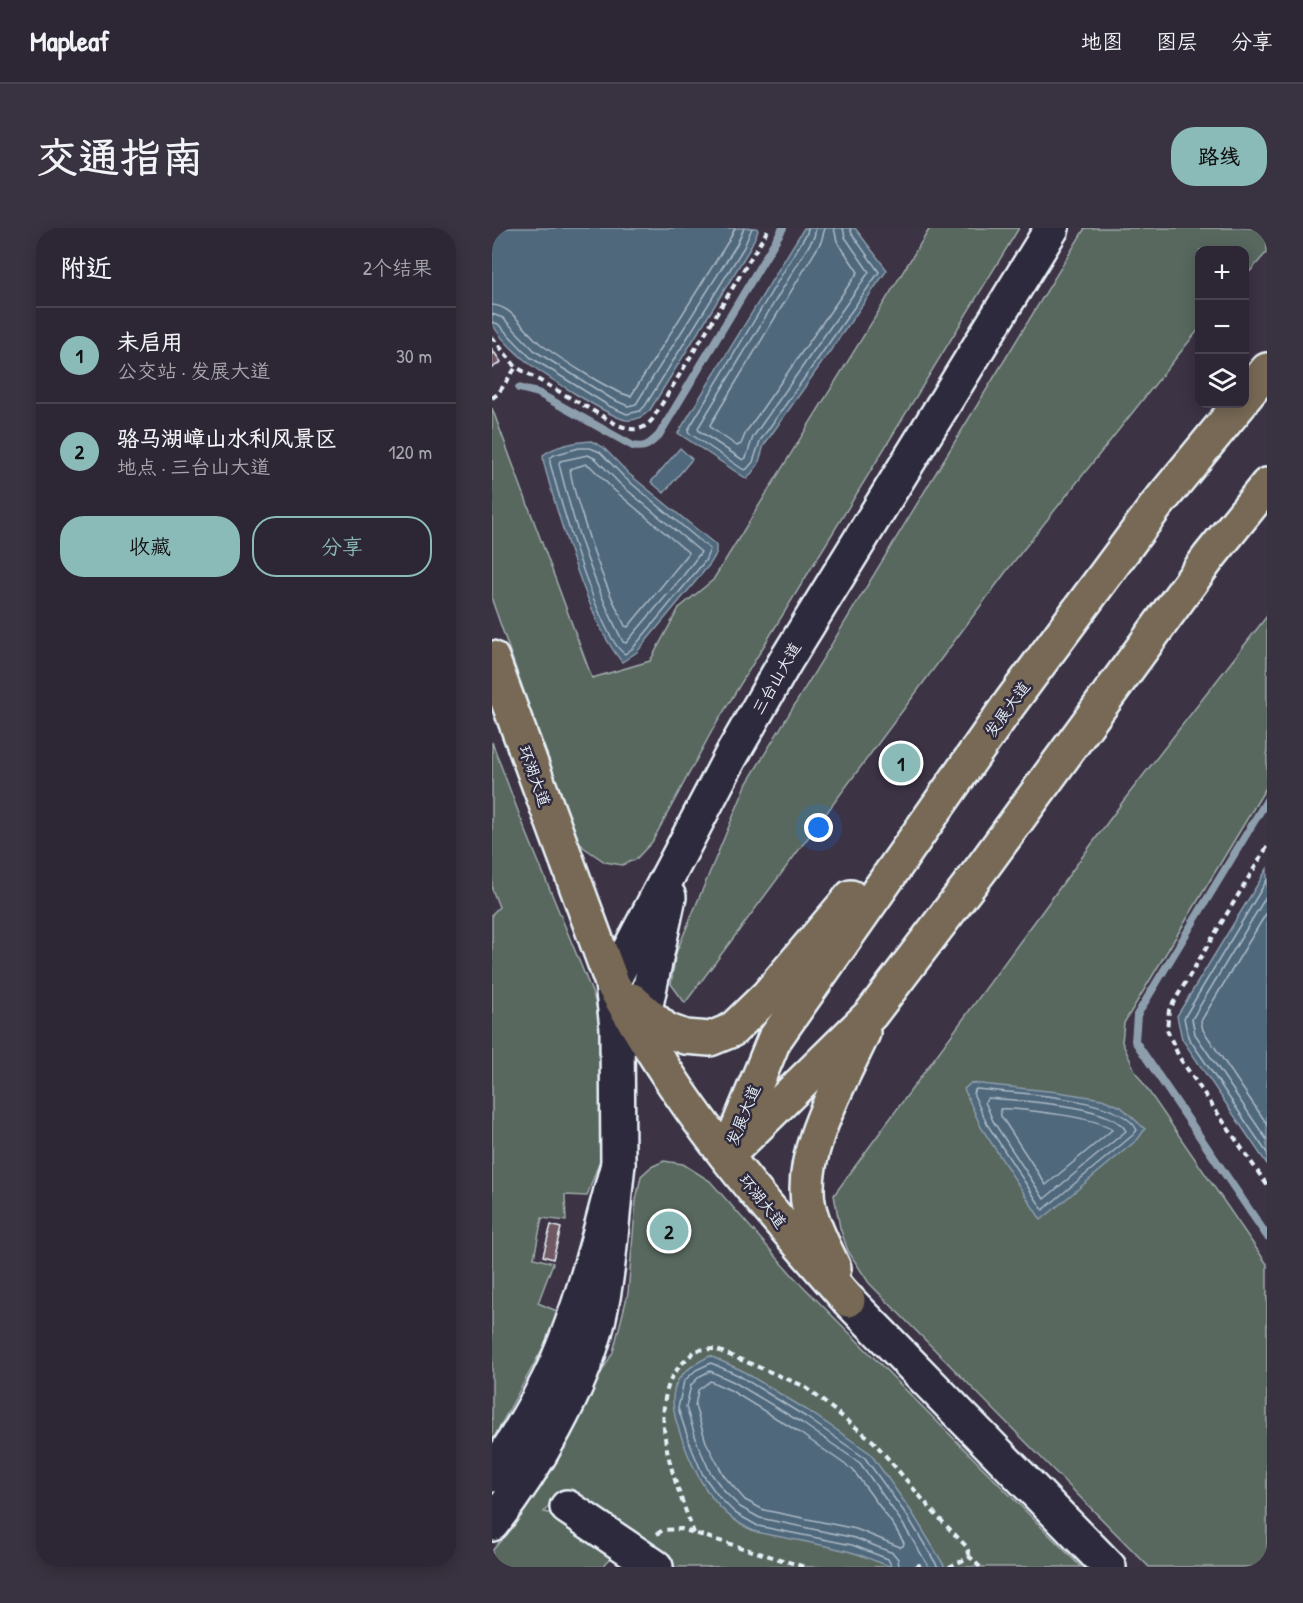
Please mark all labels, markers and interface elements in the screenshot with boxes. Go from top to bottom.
text: Mapleaf [30,22,109,60]
text: 地图 [1081,27,1123,56]
text: 图层 [1156,27,1198,56]
text: 分享 [1231,27,1273,56]
button: 路线 [1171,127,1267,186]
text: 交通指南 [36,128,204,185]
map controls [1195,246,1249,408]
button: + [1195,246,1249,300]
text: 附近 [60,250,112,285]
text: 2个结果 [363,254,432,281]
button: − [1195,300,1249,354]
text: 未启用 [117,327,183,357]
text: 1 [76,342,83,369]
text: 30 m [396,342,432,369]
button: layers [1195,354,1249,408]
text: 公交站 · 发展大道 [117,357,270,384]
text: 骆马湖嶂山水利风景区 [117,423,337,453]
text: 2 [75,438,84,465]
text: 120 m [388,438,432,465]
text: 地点 · 三台山大道 [117,453,270,480]
button: 收藏 [60,516,240,577]
button: 分享 [252,516,432,577]
street label: 三台山大道 [746,638,806,718]
street label: 发展大道 [979,677,1035,741]
pin: 1 [882,740,920,786]
street label: 环湖大道 [514,742,556,810]
your location [804,813,833,842]
street label: 发展大道 [721,1081,765,1149]
street label: 环湖大道 [734,1169,792,1233]
pin: 2 [650,1208,688,1254]

